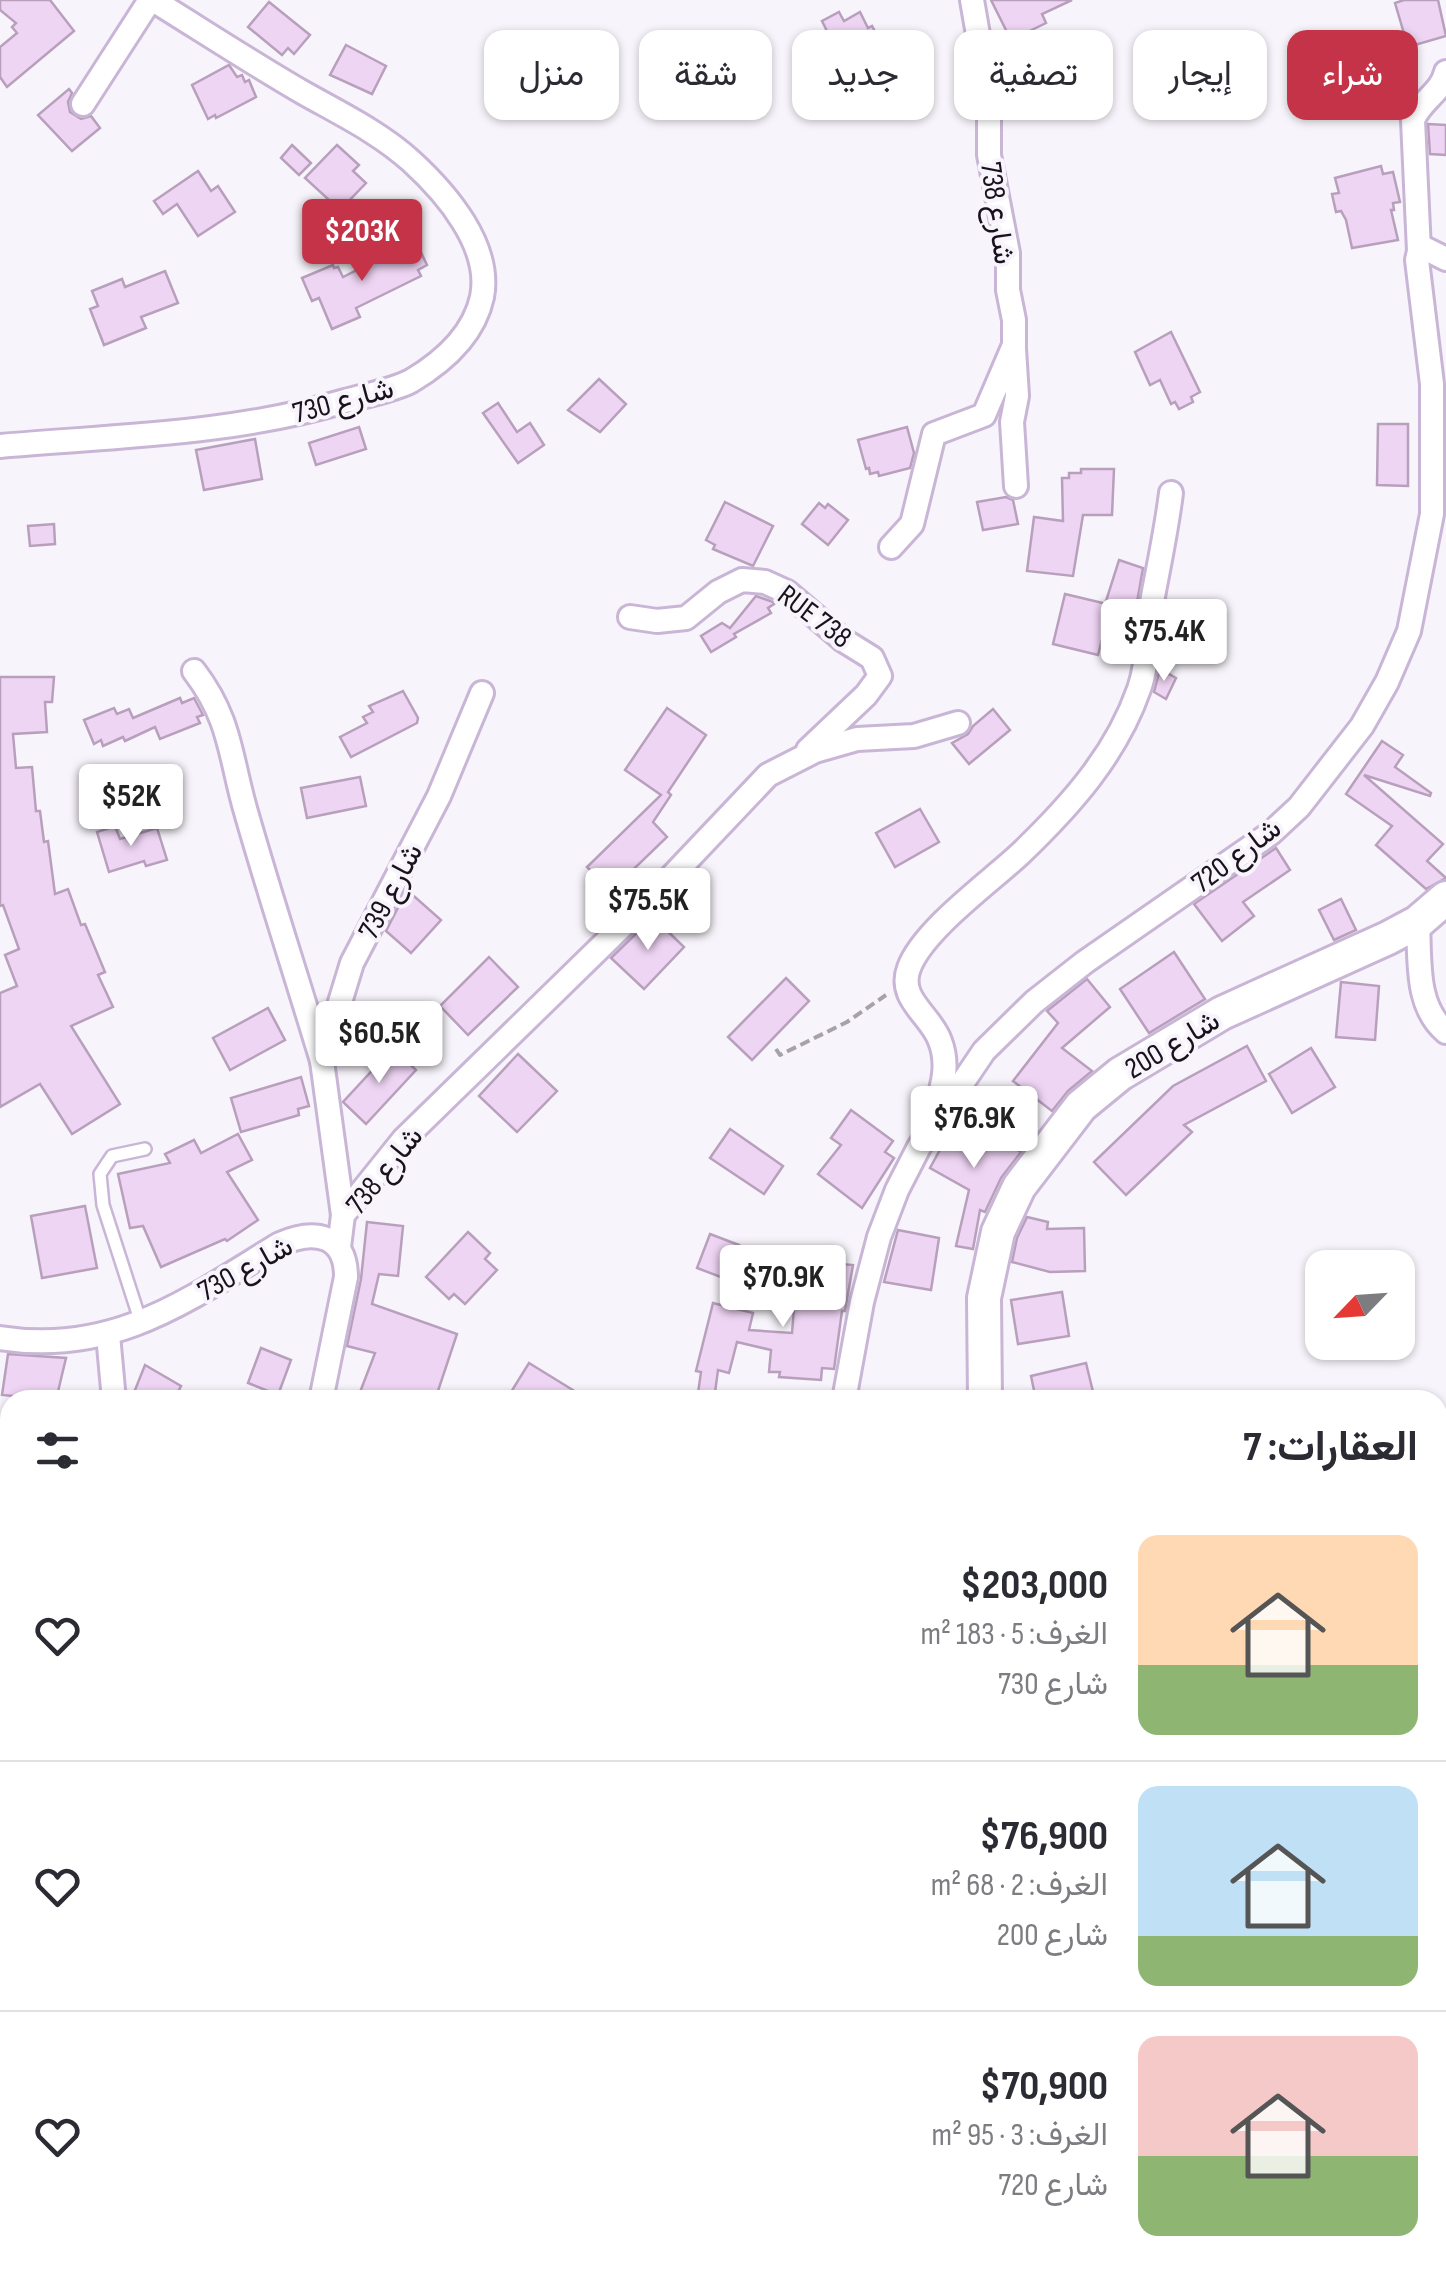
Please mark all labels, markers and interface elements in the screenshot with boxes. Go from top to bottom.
chip: منزل [484,30,619,120]
chip: شقة [639,30,772,120]
chip: جديد [792,30,934,120]
chip: تصفية [954,30,1113,120]
chip: إيجار [1133,30,1267,120]
chip: شراء [1287,30,1418,120]
street label: شارع 738 [971,160,1022,267]
pin: $203K [292,199,432,284]
text: $203K [324,212,400,251]
street label: شارع 730 [289,370,398,433]
street label: RUE 738 [770,577,859,656]
pin: $75.4K [1083,599,1245,684]
text: $75.4K [1123,612,1205,651]
pin: $52K [72,764,190,849]
text: $52K [101,777,161,816]
street label: شارع 720 [1185,810,1289,902]
street label: شارع 739 [351,838,432,946]
pin: $75.5K [567,868,729,953]
text: $75.5K [607,881,689,920]
pin: $60.5K [298,1001,460,1086]
street label: شارع 200 [1119,1003,1227,1088]
text: $60.5K [337,1014,421,1053]
pin: $76.9K [893,1086,1055,1171]
text: $76.9K [933,1099,1015,1138]
street label: شارع 738 [338,1119,432,1223]
street label: شارع 730 [192,1228,300,1310]
pin: $70.9K [702,1245,864,1330]
north arrow [1305,1250,1415,1360]
map controls [1305,1250,1415,1360]
text: $70.9K [742,1258,824,1297]
text: العقارات: 7 [1243,1422,1418,1473]
icon: filters [30,1423,85,1478]
text: $203,000 [960,1560,1108,1611]
icon: home [1218,1575,1338,1695]
icon: heart [30,1608,85,1663]
text: الغرف: 5 · 183 m² [920,1615,1108,1654]
text: شارع 730 [998,1665,1108,1704]
text: $76,900 [979,1811,1108,1862]
icon: home [1218,1826,1338,1946]
icon: heart [30,1859,85,1914]
text: الغرف: 2 · 68 m² [931,1866,1108,1905]
text: شارع 200 [997,1916,1108,1955]
text: $70,900 [980,2061,1108,2112]
icon: home [1218,2076,1338,2196]
icon: heart [30,2109,85,2164]
text: الغرف: 3 · 95 m² [931,2116,1108,2155]
text: شارع 720 [998,2166,1108,2205]

